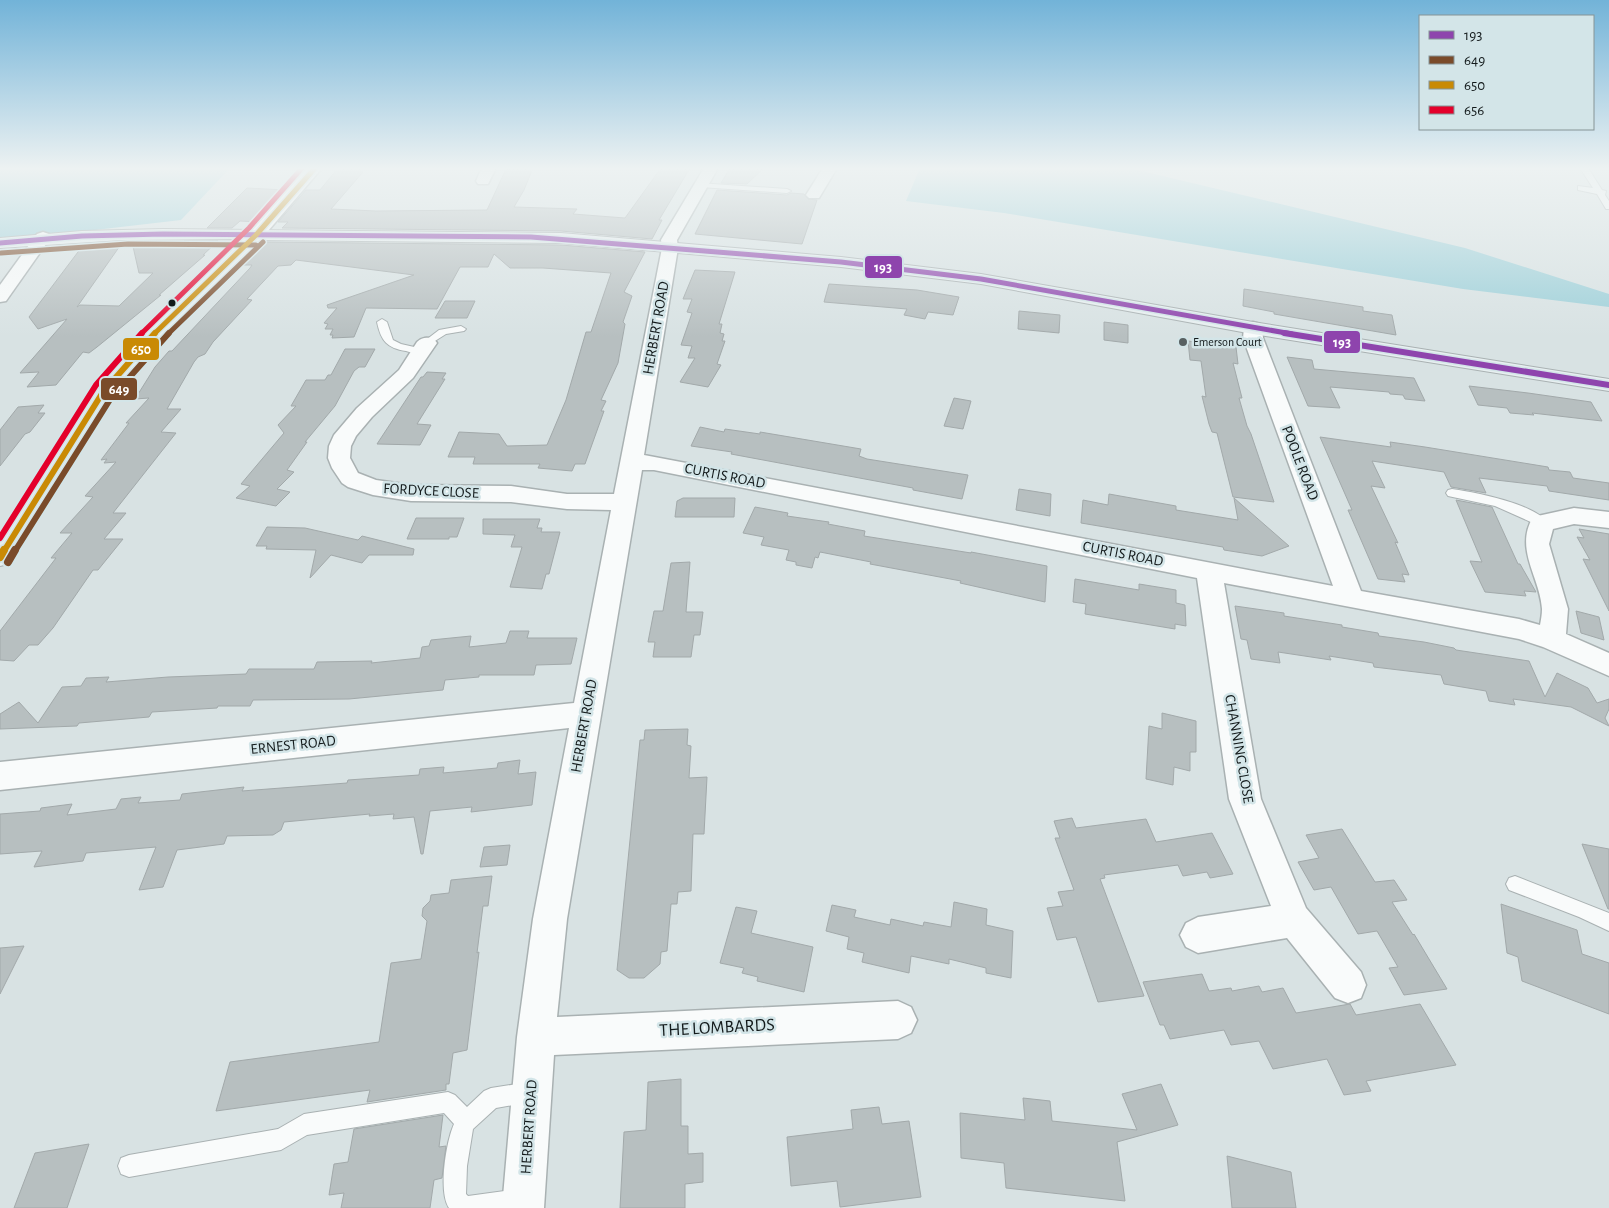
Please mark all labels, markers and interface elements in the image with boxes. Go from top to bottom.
legend [1419,15,1594,130]
text: 193 [1464,28,1482,43]
text: 649 [1464,53,1485,68]
text: 650 [1464,78,1485,93]
text: 656 [1464,103,1484,118]
line badge: 193 [864,255,903,279]
text: 193 [874,261,892,275]
street label: HERBERT ROAD [640,280,672,376]
unlabelled marker [167,298,177,308]
line badge: 193 [1323,330,1361,354]
marker: Emerson Court [1177,336,1189,348]
place label: Emerson Court [1193,336,1262,348]
text: 193 [1333,336,1351,350]
line badge: 650 [122,337,160,361]
text: 650 [131,343,151,357]
line badge: 649 [100,377,138,401]
text: 649 [109,383,130,397]
street label: POOLE ROAD [1279,424,1321,503]
street label: CURTIS ROAD [683,461,767,491]
street label: FORDYCE CLOSE [383,481,479,501]
street label: CURTIS ROAD [1081,539,1165,569]
street label: HERBERT ROAD [568,678,600,774]
street label: CHANNING CLOSE [1222,694,1256,804]
street label: ERNEST ROAD [250,733,337,757]
street label: THE LOMBARDS [659,1016,775,1040]
street label: HERBERT ROAD [518,1079,540,1175]

